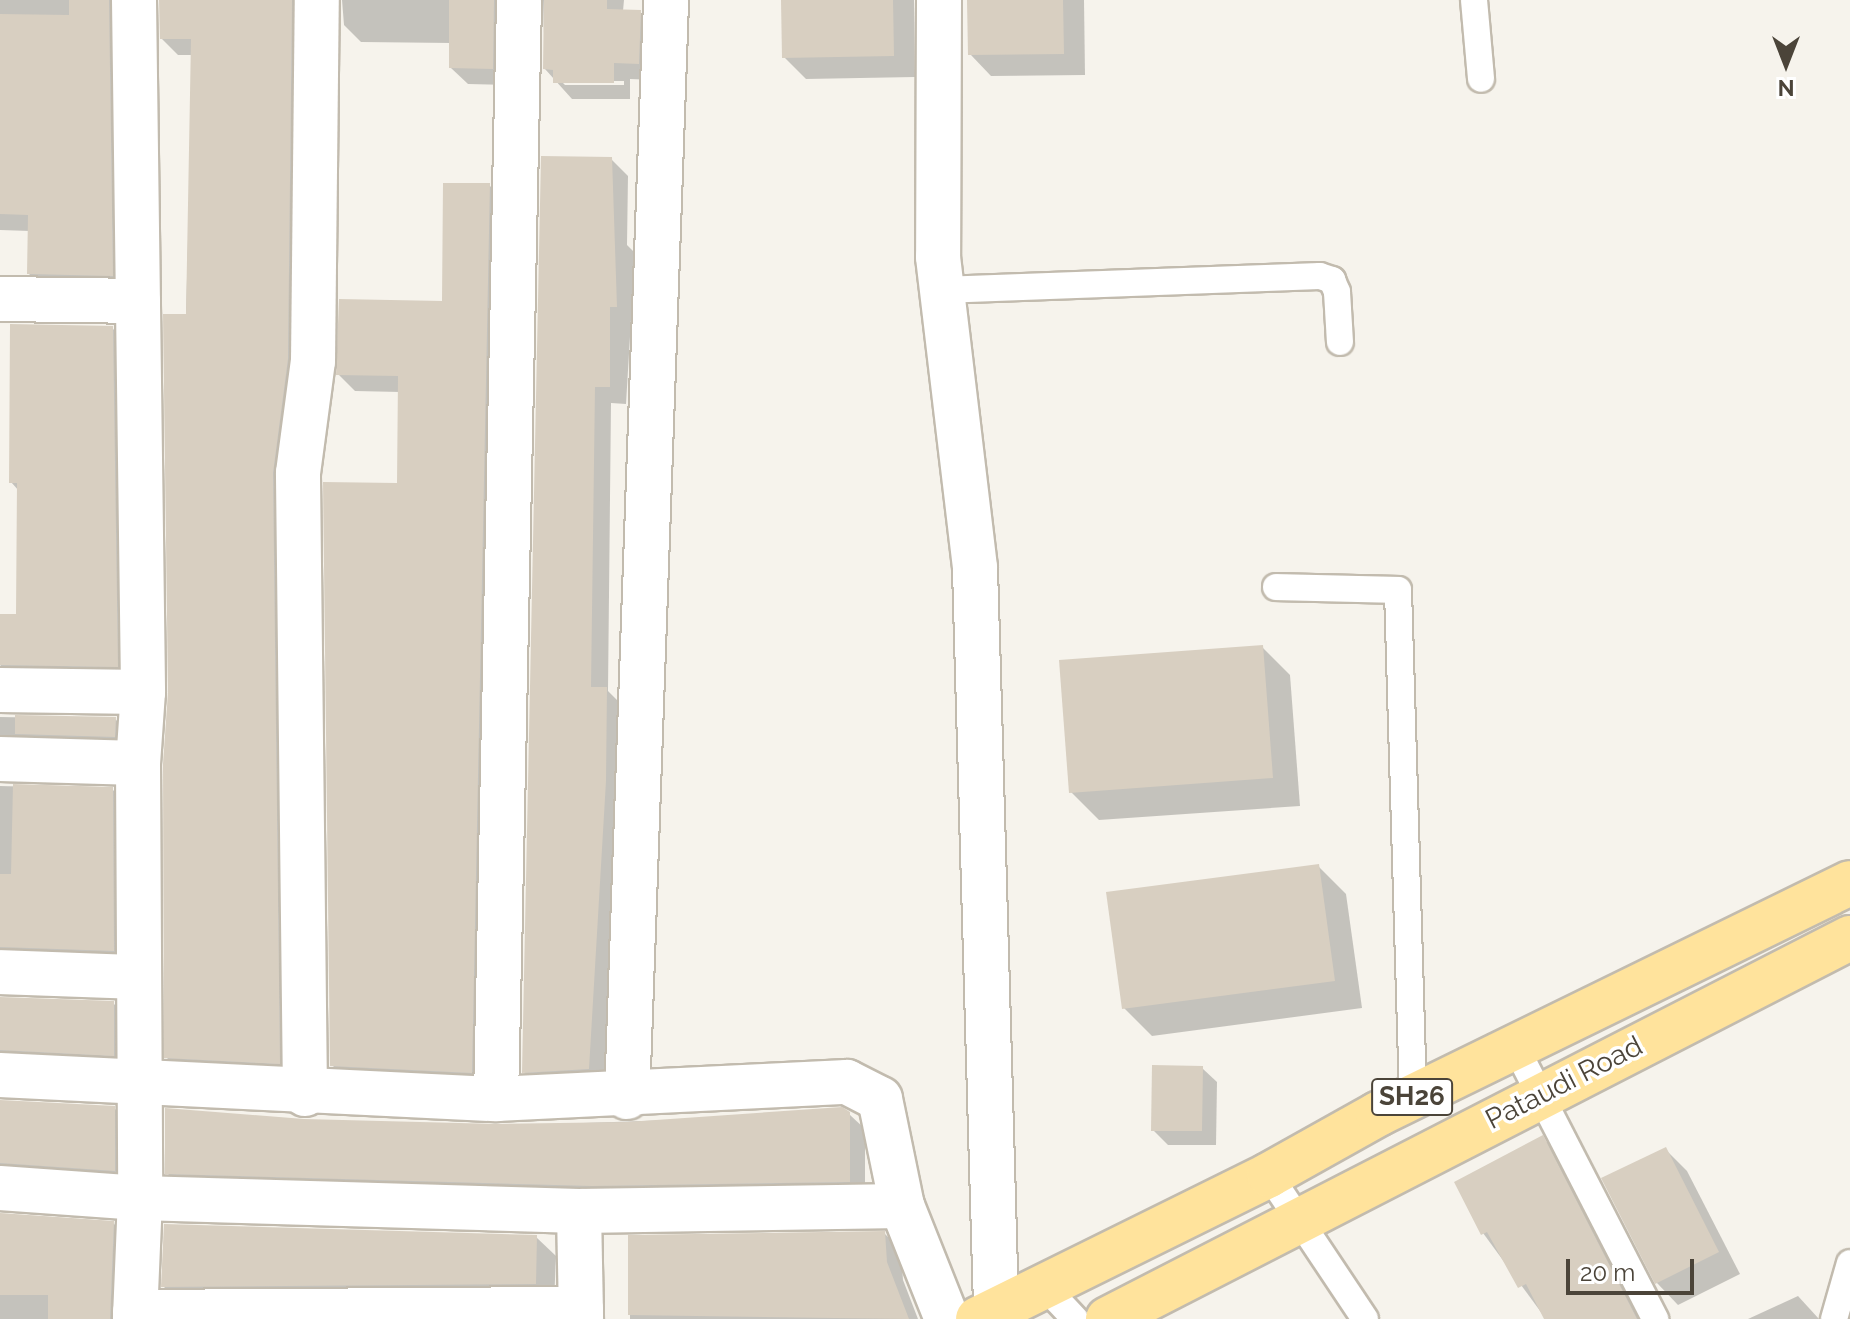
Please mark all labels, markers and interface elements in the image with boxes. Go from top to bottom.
north arrow [1746,24,1826,104]
text: N [1778,75,1794,101]
street label: Pataudi Road [1480,1029,1648,1137]
road number: SH26 [1370,1075,1454,1119]
scale bar [1570,1243,1698,1293]
text: 20 m [1580,1258,1635,1287]

